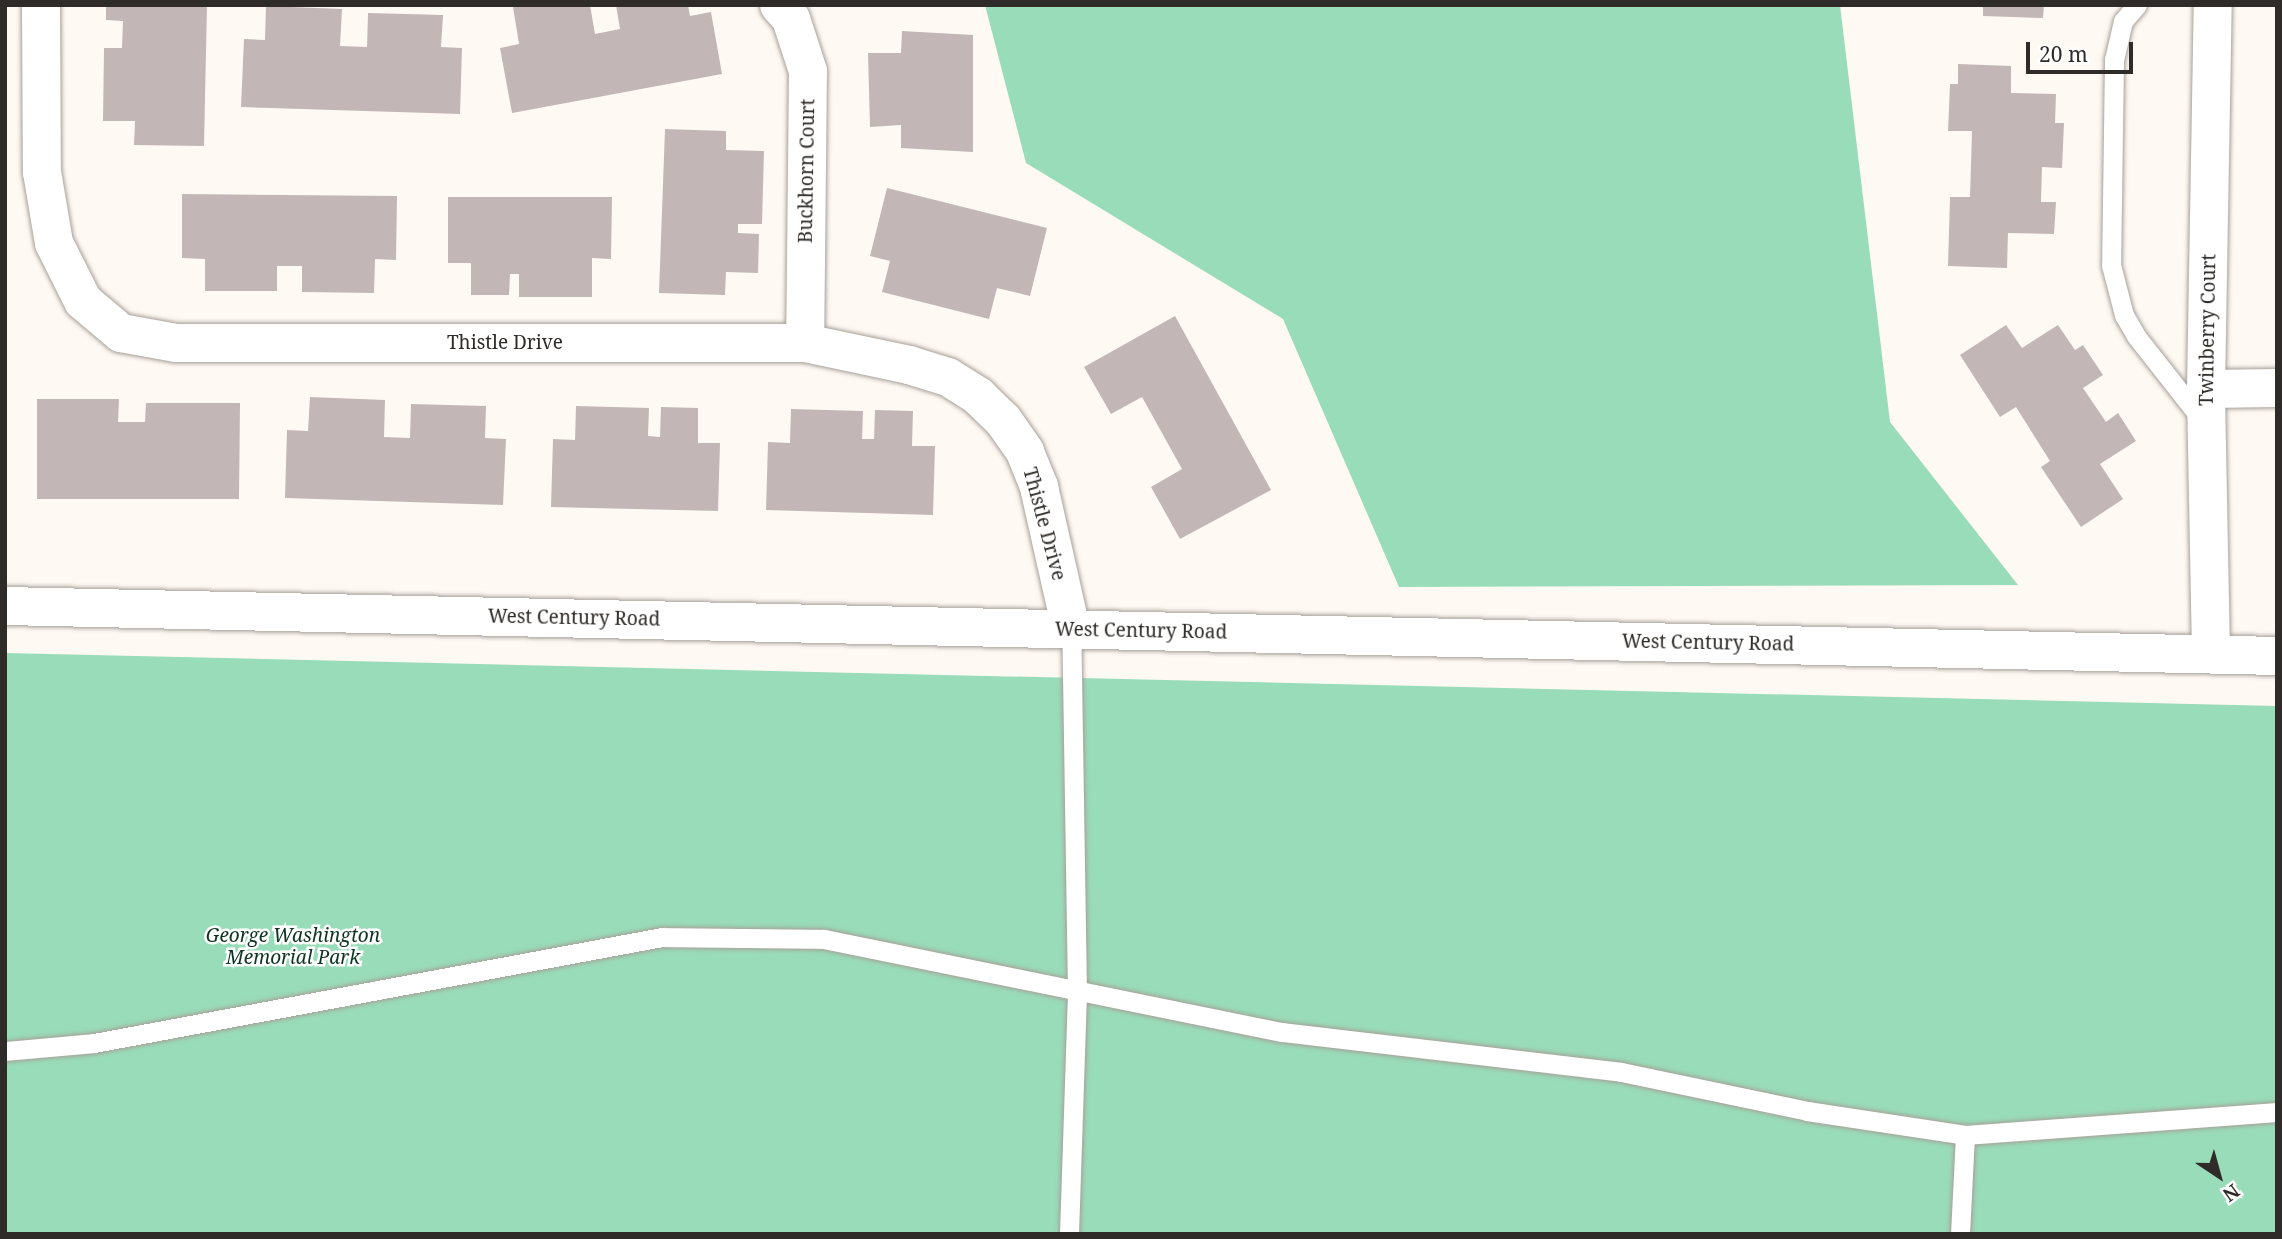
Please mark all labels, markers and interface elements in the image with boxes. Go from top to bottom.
scale bar [2030,28,2137,72]
text: 20 m [2039,40,2088,68]
street label: Buckhorn Court [794,99,820,243]
street label: Twinberry Court [2195,254,2221,406]
street label: Thistle Drive [447,332,563,354]
street label: Thistle Drive [1018,465,1070,583]
street label: West Century Road [488,605,660,631]
street label: West Century Road [1055,618,1227,644]
street label: West Century Road [1622,630,1794,656]
park label: George Washington Memorial Park [206,925,380,969]
north arrow [2184,1141,2254,1211]
text: N [2218,1178,2245,1208]

